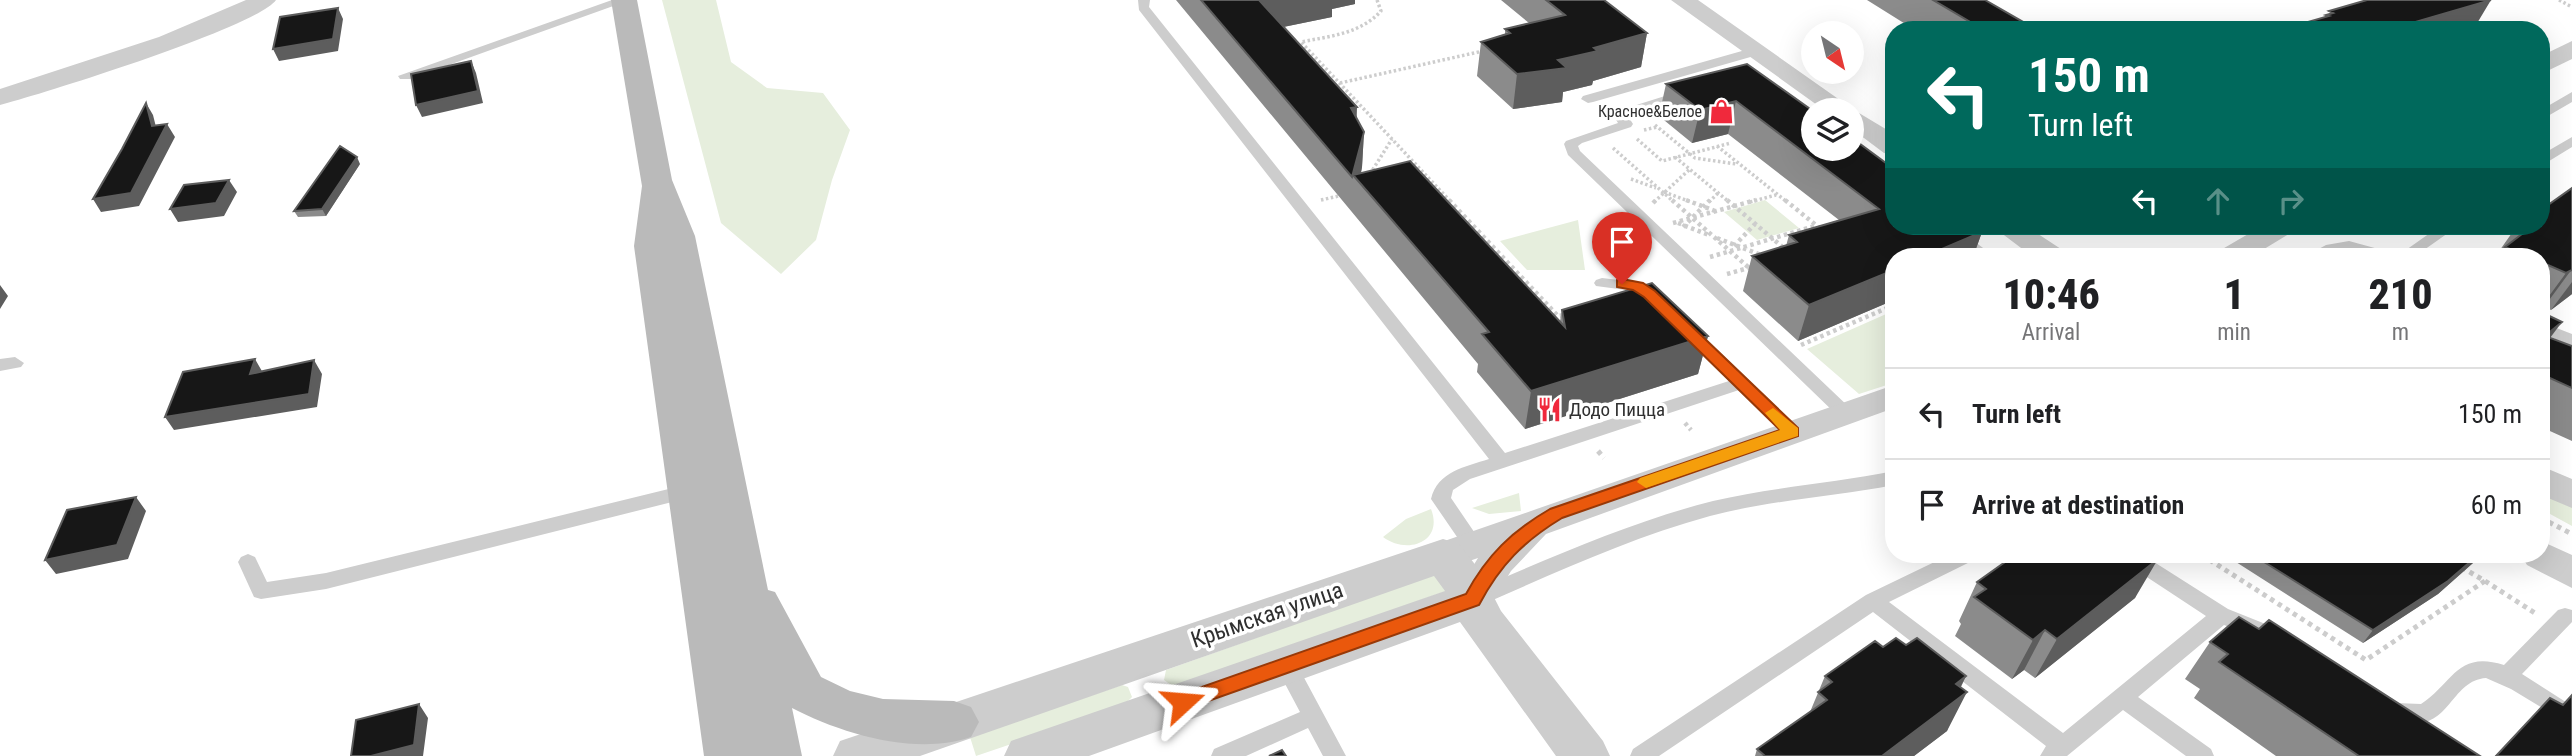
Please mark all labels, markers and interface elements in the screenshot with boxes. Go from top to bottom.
north arrow [1801,21,1864,84]
map controls [1801,21,1864,161]
text: 150 m [2028,47,2150,104]
icon: left [1913,49,2004,140]
shop icon: Красное&Белое [1708,97,1736,125]
button: layers [1801,98,1864,161]
place label: Красное&Белое [1598,102,1702,121]
text: Turn left [2028,106,2133,144]
icon: left [2126,182,2164,220]
icon: ahead [2199,182,2237,220]
icon: right [2272,182,2310,220]
pin [1592,212,1652,284]
icon: arrive [1603,223,1641,261]
text: 10:46 [2002,270,2100,319]
text: 1 [2223,270,2245,319]
text: 210 [2368,270,2433,319]
text: Arrival [2022,319,2080,346]
text: min [2217,319,2251,346]
text: m [2392,319,2409,346]
restaurant icon: Додо Пицца [1535,395,1563,423]
icon: left [1913,395,1951,433]
place label: Додо Пицца [1569,398,1665,421]
text: Turn left [1972,399,2061,429]
text: 150 m [2458,399,2522,429]
icon: arrive [1913,486,1951,524]
text: Arrive at destination [1972,490,2184,520]
text: 60 m [2471,490,2522,520]
street label: Крымская улица [1187,576,1347,654]
position arrow [1146,665,1220,739]

